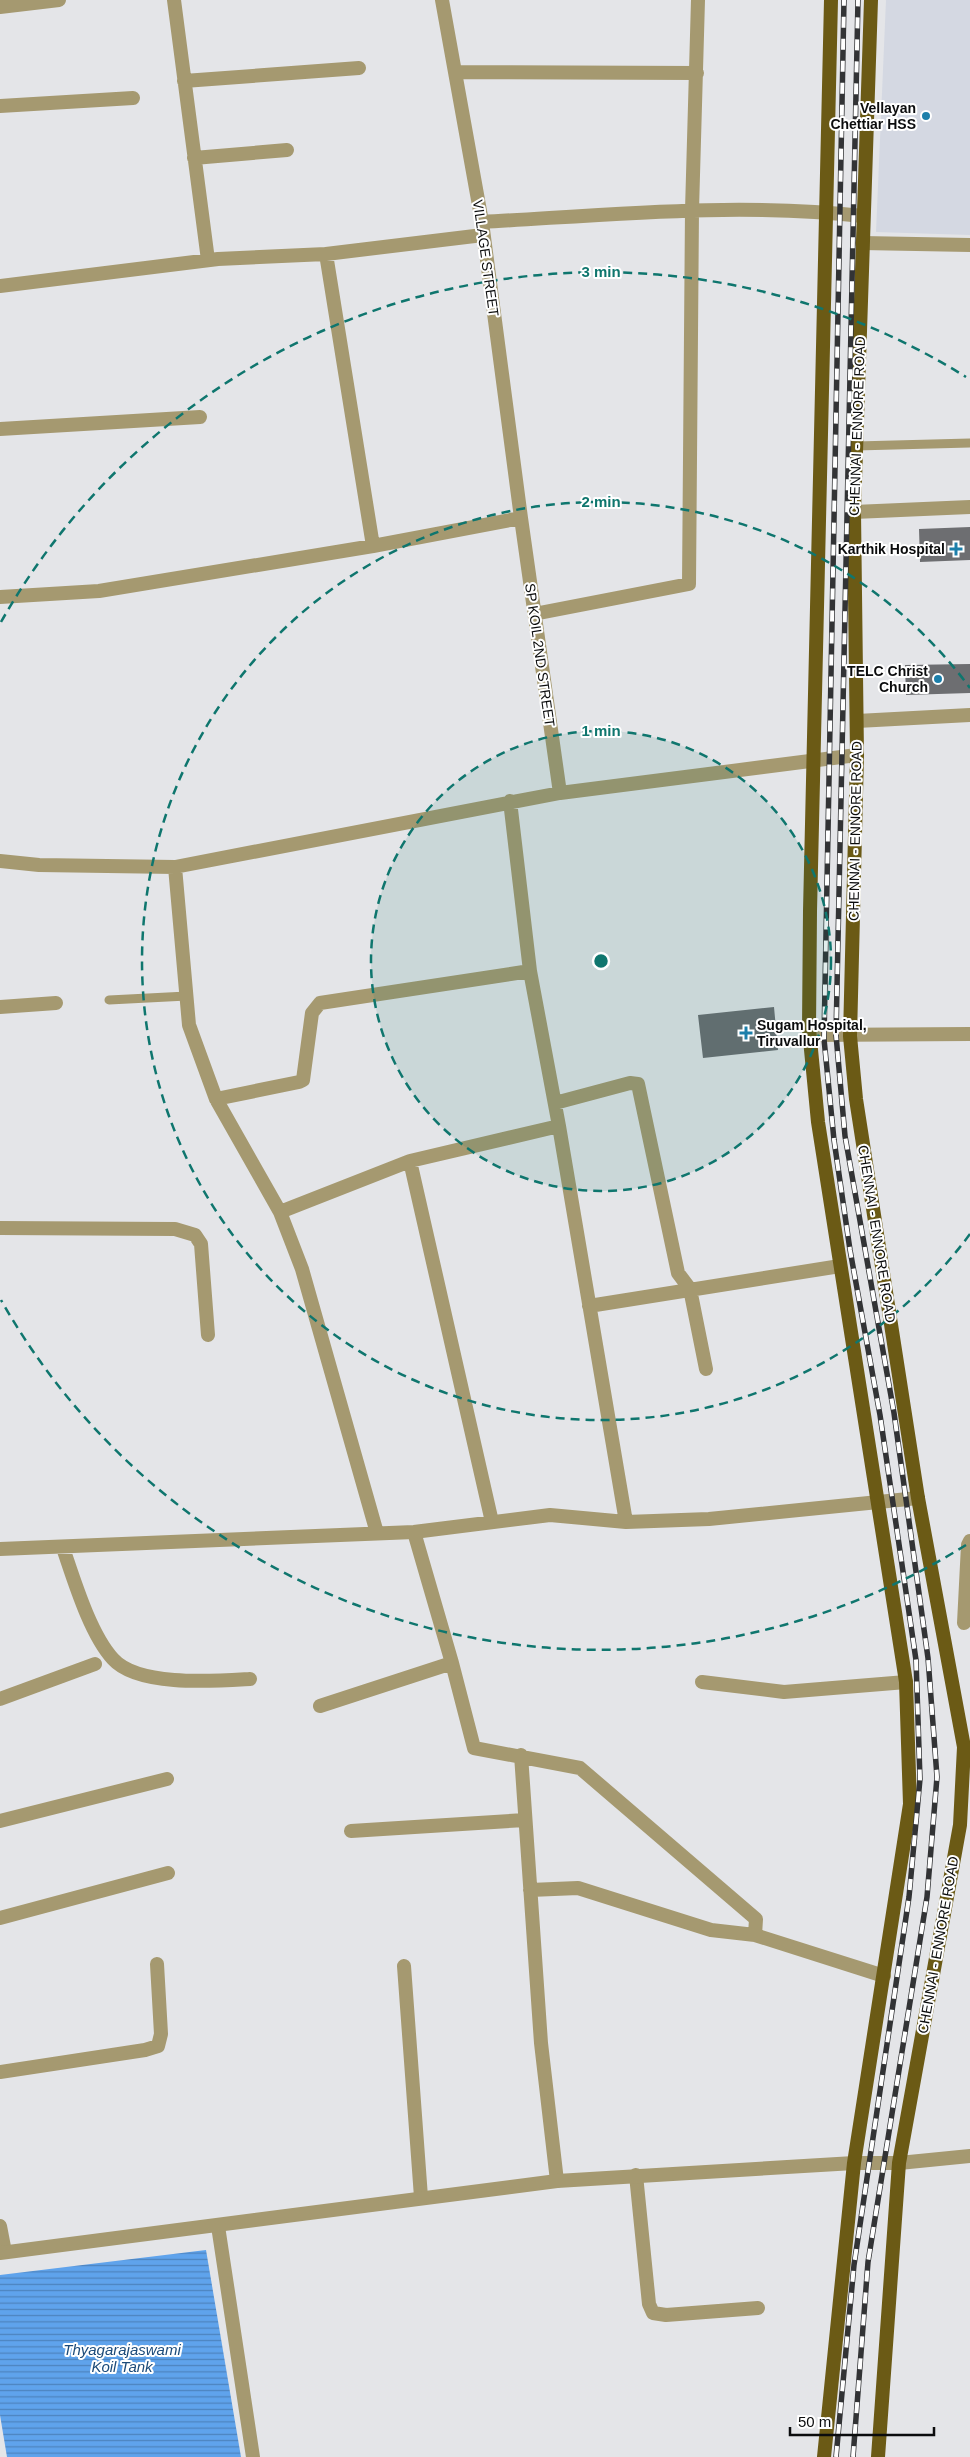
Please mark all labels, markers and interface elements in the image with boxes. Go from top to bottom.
place label: Vellayan Chettiar HSS [830,100,916,132]
marker: Vellayan Chettiar HSS [920,110,932,122]
street label: VILLAGE STREET [470,199,502,318]
text: 3 min [581,263,621,280]
street label: CHENNAI - ENNORE ROAD [846,336,868,516]
text: 2 min [581,493,621,510]
place label: Karthik Hospital [838,541,945,557]
marker: Karthik Hospital [949,542,963,556]
street label: SP KOIL 2ND STREET [522,582,558,728]
place label: TELC Christ Church [847,663,928,695]
marker: TELC Christ Church [932,673,944,685]
text: 1 min [581,722,621,739]
street label: CHENNAI - ENNORE ROAD [845,741,865,921]
centre of rings [592,952,610,970]
place label: Sugam Hospital, Tiruvallur [757,1017,867,1049]
marker: Sugam Hospital, Tiruvallur [739,1026,753,1040]
street label: CHENNAI - ENNORE ROAD [855,1144,899,1324]
street label: CHENNAI - ENNORE ROAD [915,1855,961,2035]
water label: Thyagarajaswami Koil Tank [63,2341,181,2375]
scale bar [790,2404,934,2436]
text: 50 m [798,2413,831,2430]

